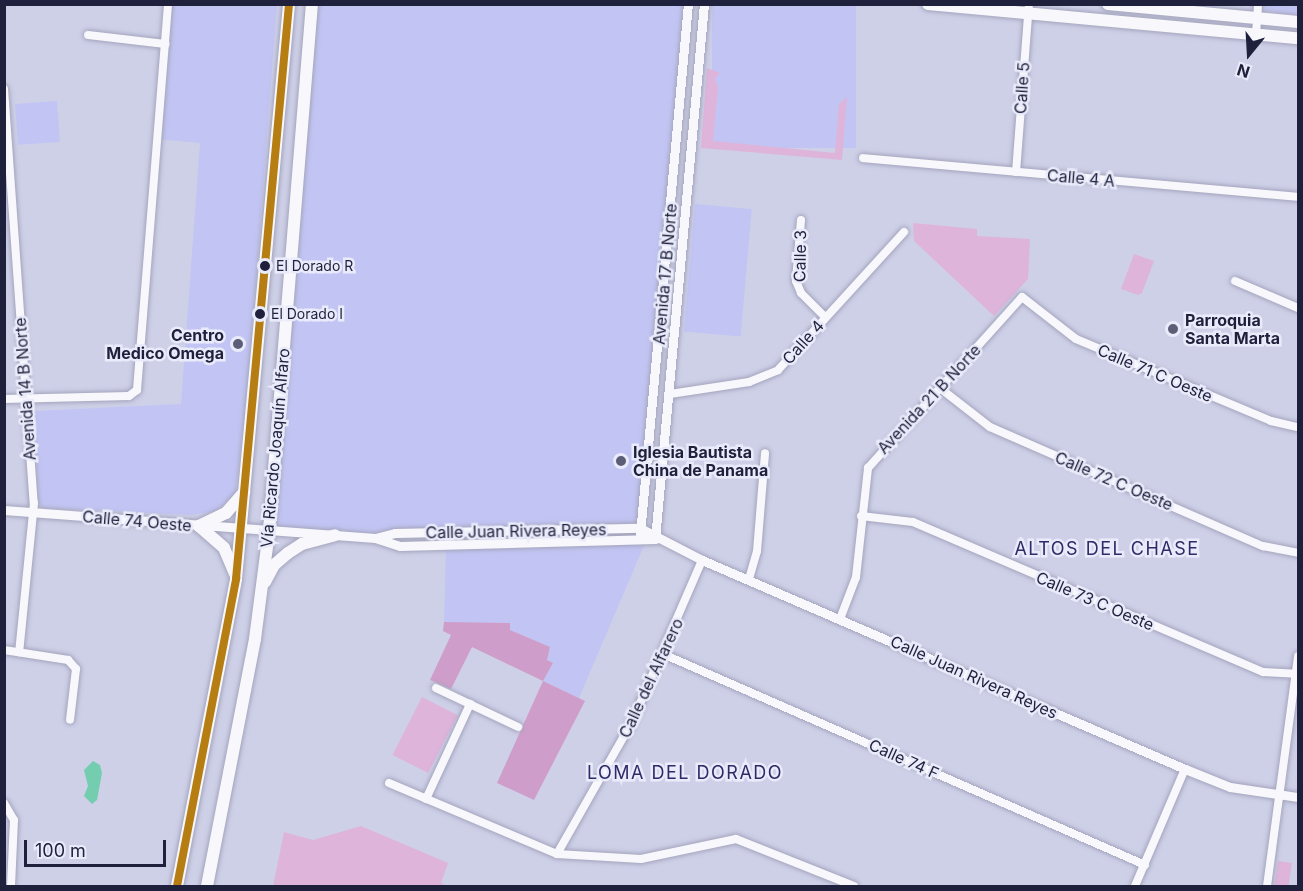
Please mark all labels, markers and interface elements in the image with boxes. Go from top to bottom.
north arrow [1219,24,1279,84]
text: N [1235,60,1252,83]
street label: Calle 5 [1011,61,1033,115]
street label: Calle 4 A [1046,165,1116,191]
street label: Avenida 17 B Norte [649,202,681,346]
street label: Calle 3 [790,230,810,282]
place label: El Dorado R [276,258,353,274]
marker: El Dorado R [259,260,271,272]
place label: El Dorado I [271,306,343,322]
marker: El Dorado I [254,308,266,320]
place label: Parroquia Santa Marta [1185,310,1280,348]
street label: Calle 4 [778,316,828,368]
street label: Avenida 14 B Norte [10,317,40,461]
marker: Parroquia Santa Marta [1166,322,1180,336]
place label: Centro Medico Omega [106,325,224,363]
marker: Centro Medico Omega [229,335,247,353]
street label: Avenida 21 B Norte [873,340,985,458]
street label: Calle 71 C Oeste [1095,340,1215,406]
street label: Vía Ricardo Joaquín Alfaro [257,347,293,549]
place label: Iglesia Bautista China de Panama [633,442,768,480]
street label: Calle 72 C Oeste [1052,448,1176,514]
marker: Iglesia Bautista China de Panama [614,454,628,468]
street label: Calle 74 Oeste [82,507,192,535]
street label: Calle Juan Rivera Reyes [425,520,607,542]
district label: ALTOS DEL CHASE [1014,538,1200,560]
street label: Calle 73 C Oeste [1033,568,1157,634]
street label: Calle del Alfarero [615,615,687,741]
street label: Calle Juan Rivera Reyes [887,631,1061,723]
street label: Calle 74 F [866,735,942,783]
district label: LOMA DEL DORADO [587,762,783,784]
scale bar [27,828,170,866]
text: 100 m [35,840,86,861]

